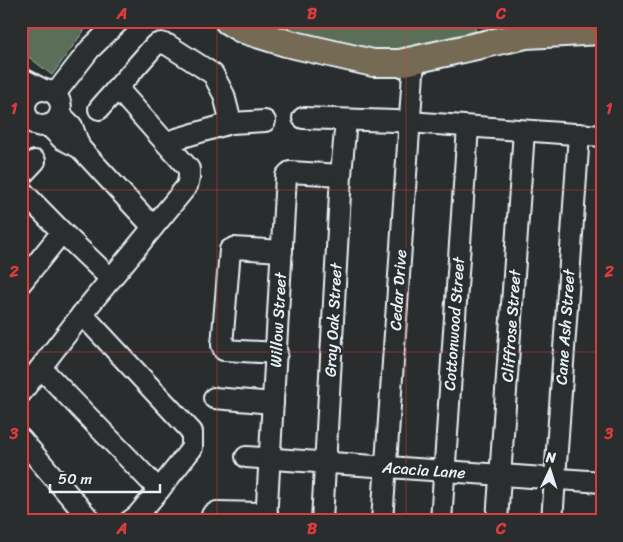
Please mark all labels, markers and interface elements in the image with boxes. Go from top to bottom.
text: A [116,0,127,28]
text: B [307,0,318,28]
text: C [495,0,507,28]
text: 1 [11,94,18,123]
text: 1 [606,94,613,123]
street label: Cedar Drive [381,248,415,332]
street label: Cottonwood Street [435,256,473,392]
text: 2 [8,257,19,286]
text: 2 [603,257,614,286]
street label: Gray Oak Street [316,262,350,378]
street label: Cliffrose Street [493,268,529,383]
street label: Cane Ash Street [546,268,584,386]
street label: Willow Street [261,271,295,368]
text: 3 [9,419,19,448]
text: 3 [604,419,614,448]
north arrow [526,444,576,494]
text: N [544,445,557,470]
street label: Acacia Lane [380,453,467,487]
scale bar [50,462,160,494]
text: 50 m [58,466,93,492]
text: A [116,514,127,542]
text: B [307,514,318,542]
text: C [495,514,507,542]

